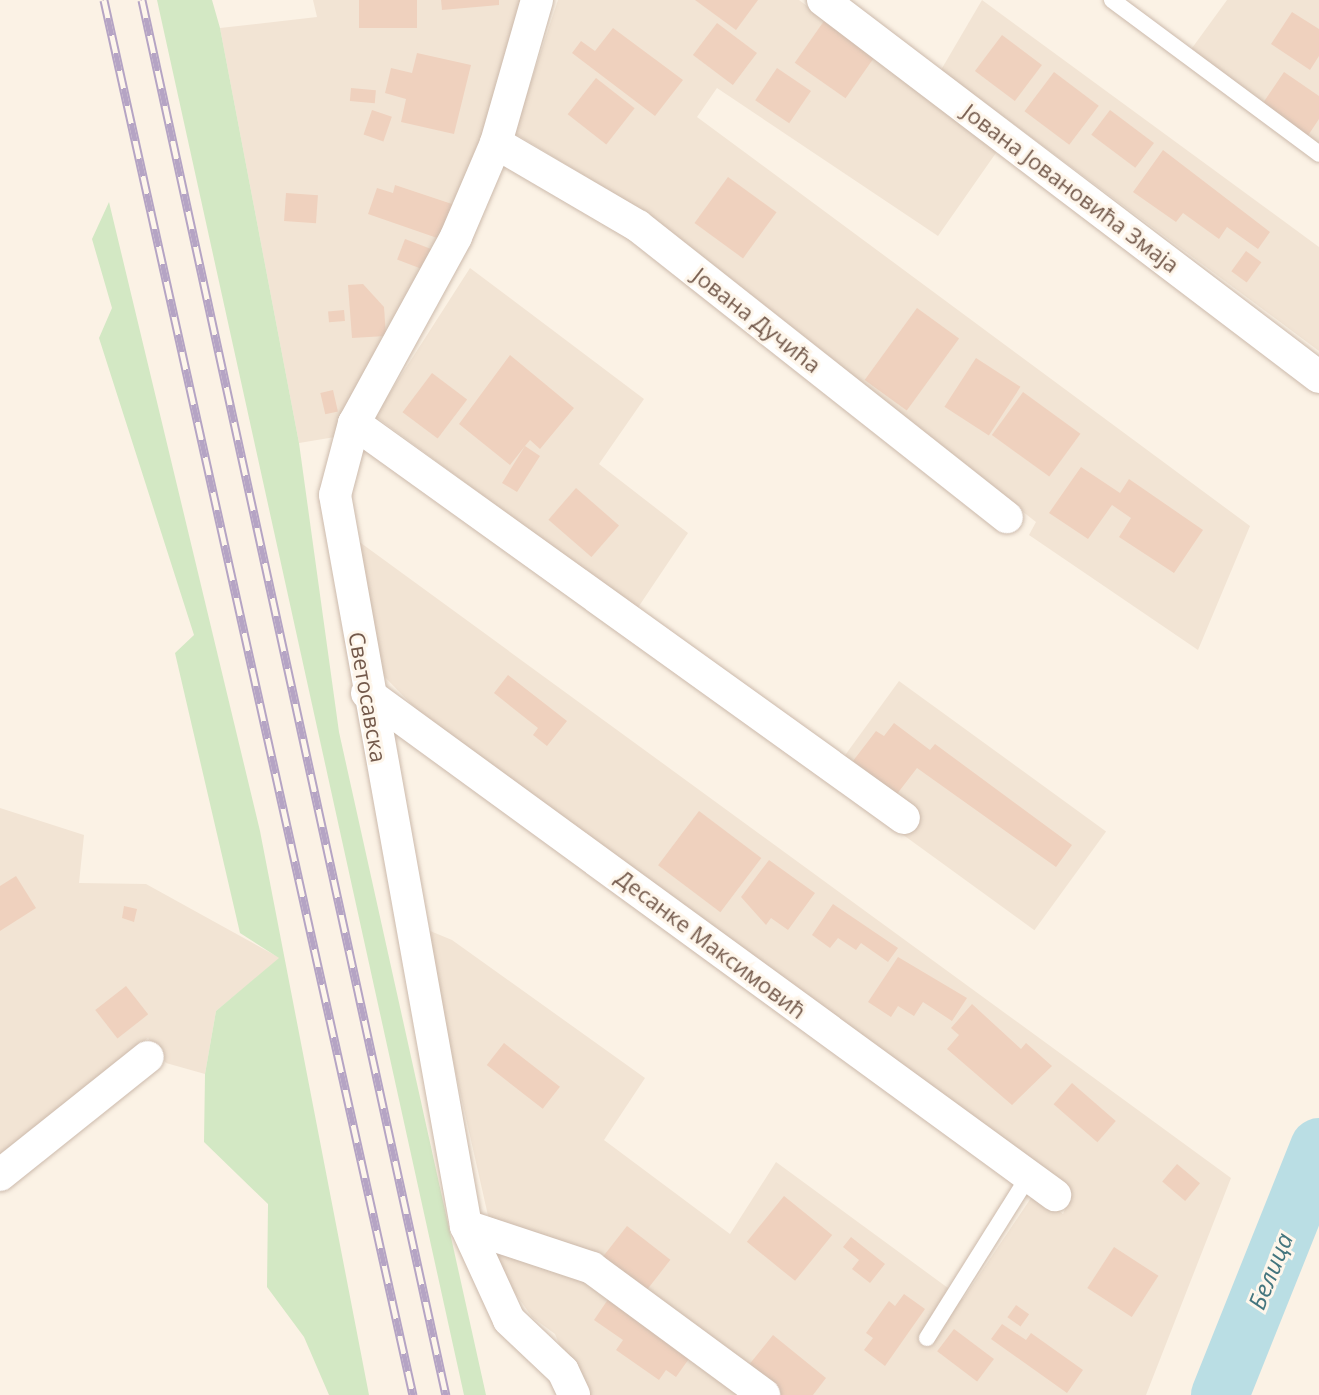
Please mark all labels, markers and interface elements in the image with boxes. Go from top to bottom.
street label: Јована Јовановића Змаја [958,98,1184,278]
street label: Јована Дучића [688,262,826,378]
street label: Светосавска [344,630,392,764]
street label: Десанке Максимовић [611,864,811,1024]
water label: Белица [1242,1228,1298,1314]

